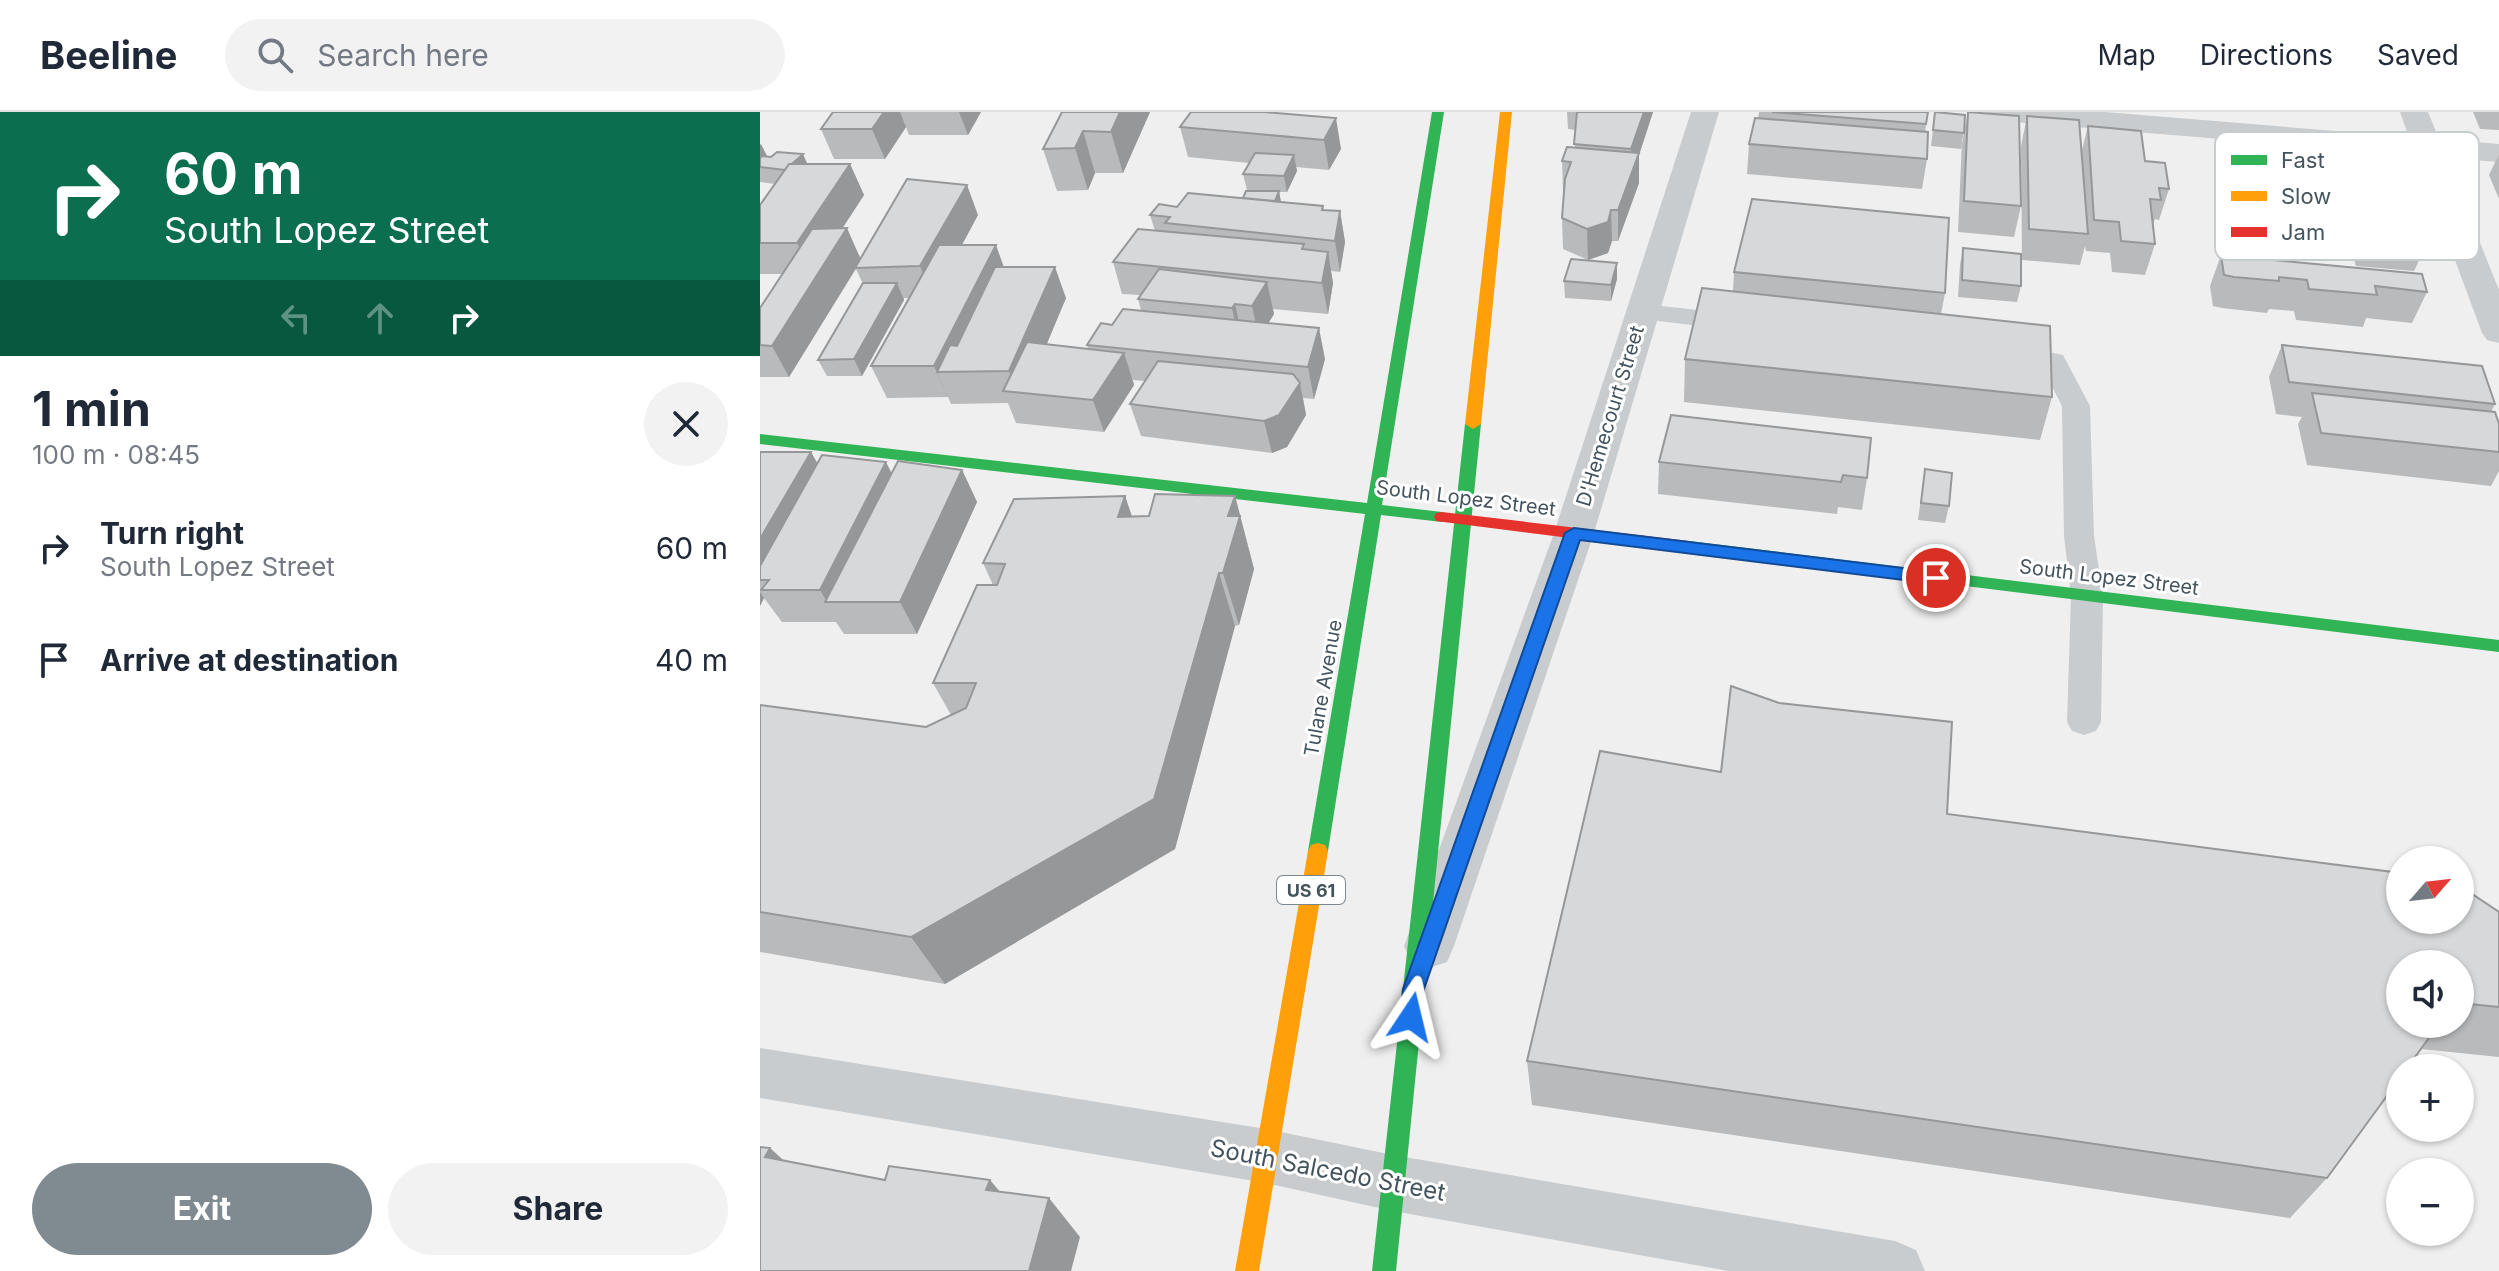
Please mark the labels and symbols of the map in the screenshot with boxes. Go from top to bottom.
legend [2215,132,2479,260]
text: Fast [2281,147,2325,173]
text: Slow [2281,183,2331,209]
text: Jam [2281,219,2325,245]
street label: D'Hemecourt Street [1571,322,1649,509]
street label: South Lopez Street [1375,475,1558,521]
pin [1902,544,1970,612]
street label: South Lopez Street [2018,554,2201,600]
street label: Tulane Avenue [1299,618,1347,758]
north arrow [2386,846,2474,934]
road number: US 61 [1277,876,1345,904]
position arrow [1369,975,1453,1059]
street label: South Salcedo Street [1208,1133,1448,1207]

